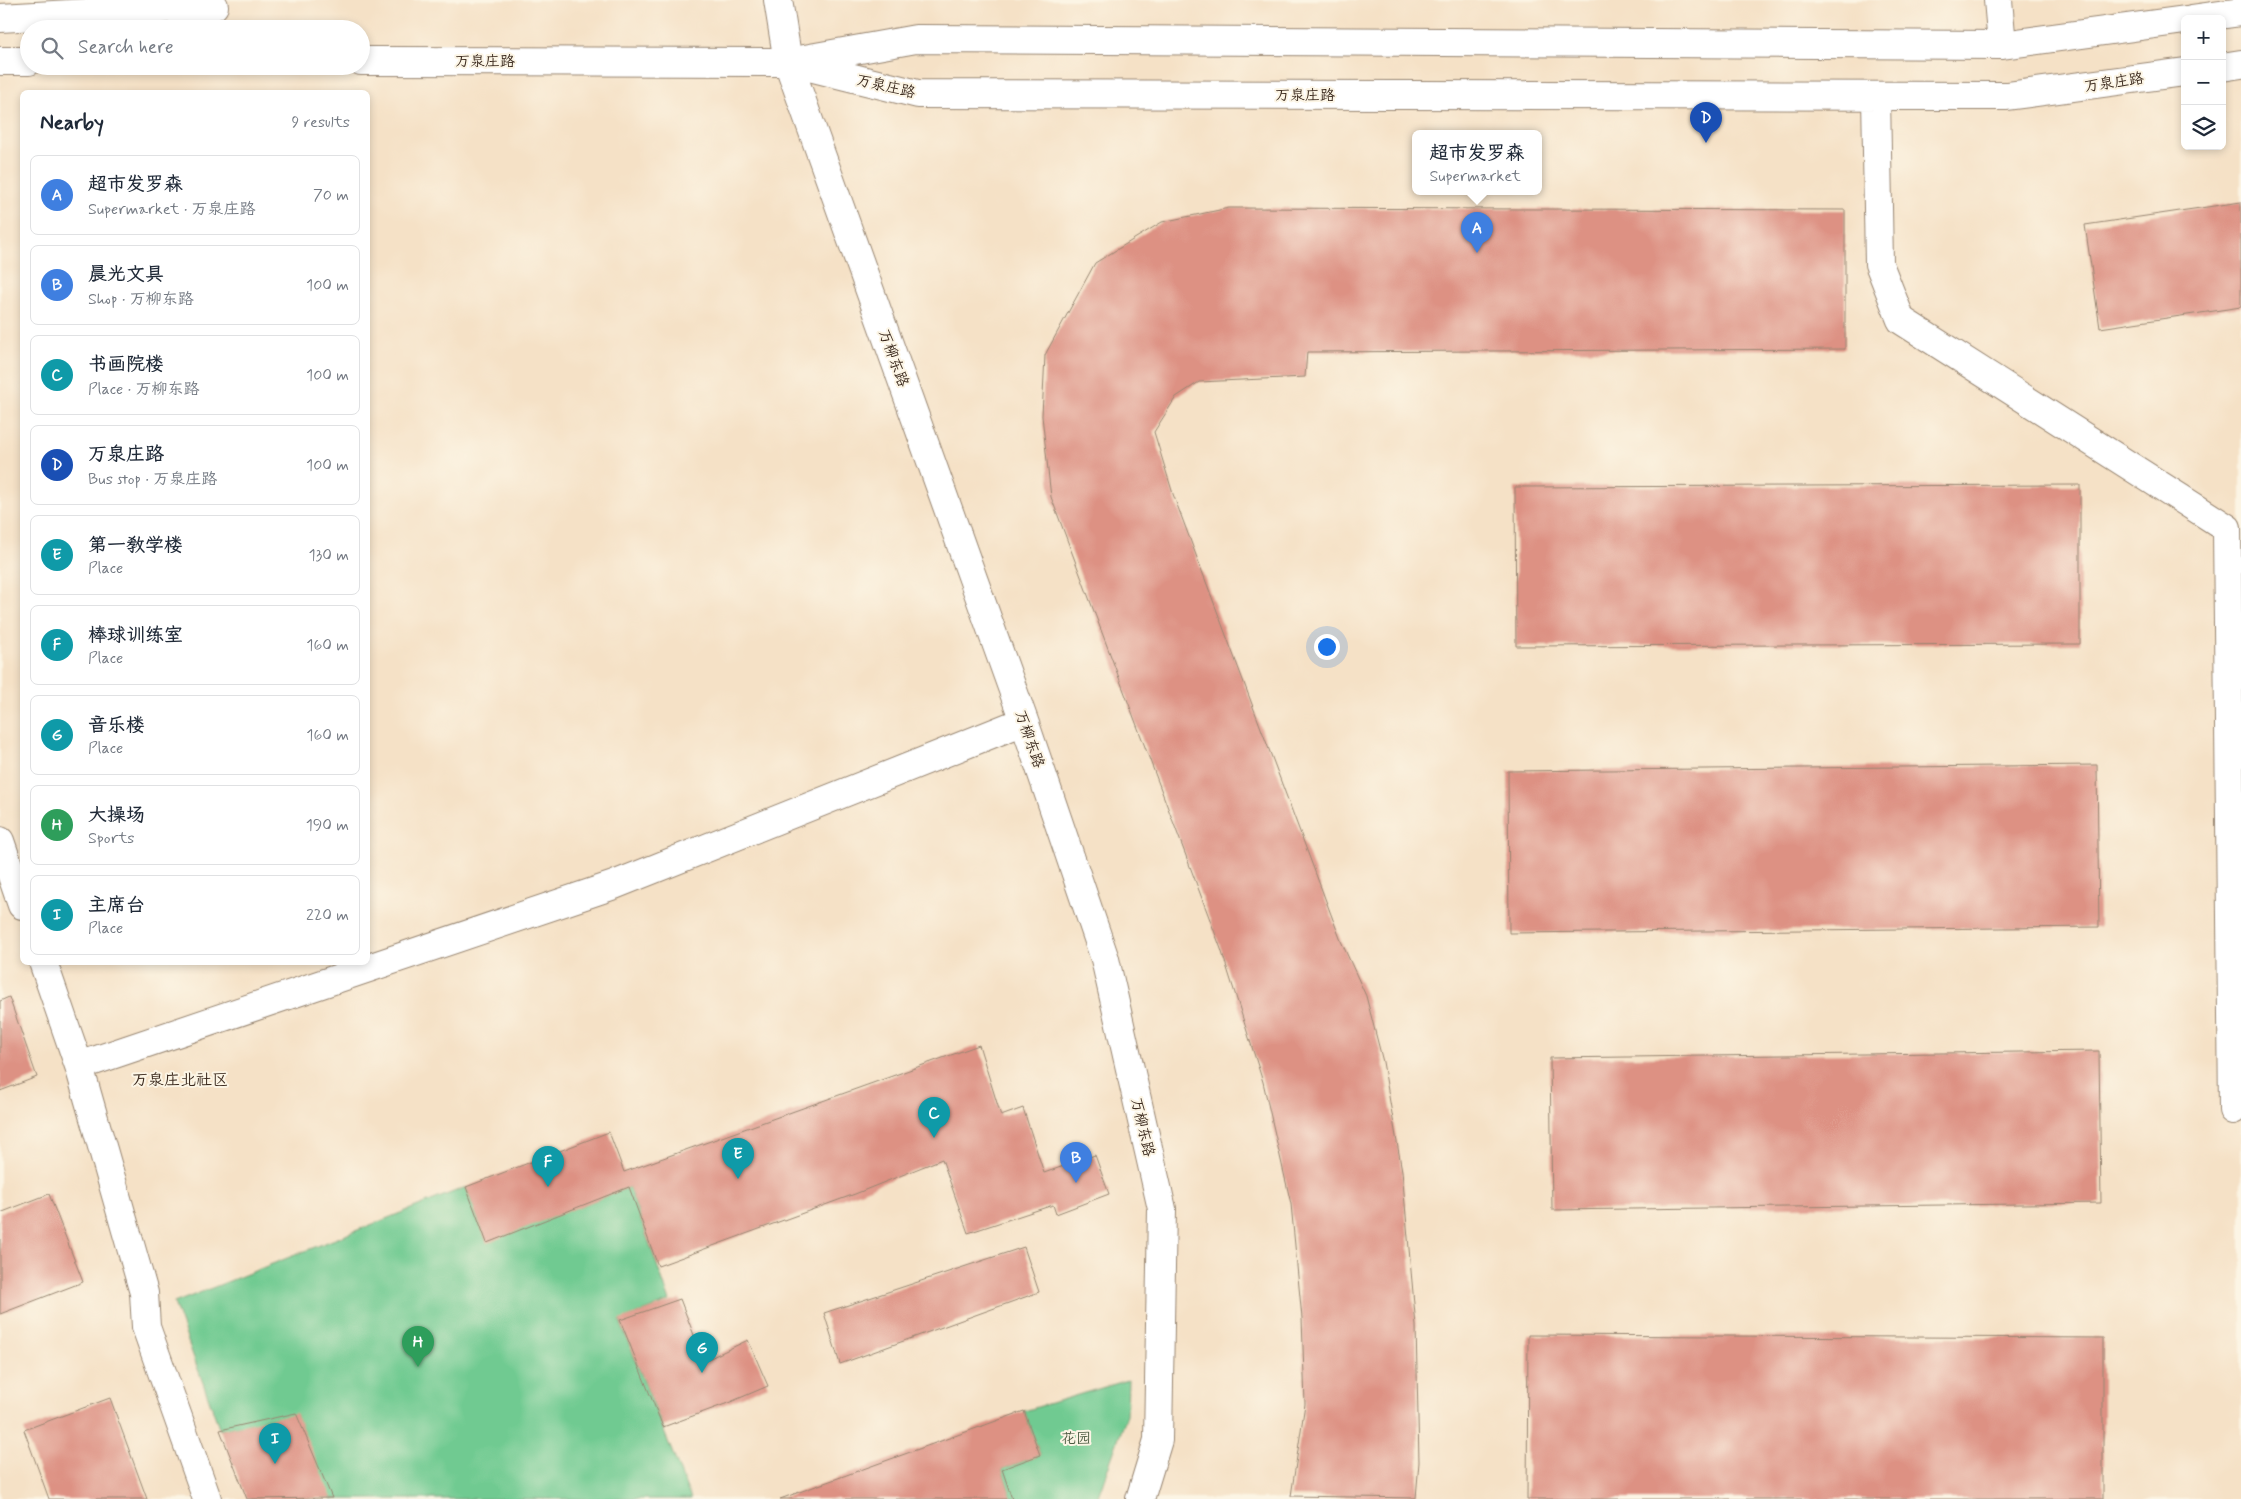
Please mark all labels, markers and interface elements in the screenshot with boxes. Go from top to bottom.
map controls [2181,15,2226,150]
button: + [2181,15,2226,60]
search box [20,20,370,75]
icon: search [38,34,66,62]
text: Search here [78,35,174,60]
street label: 万泉庄路 [455,52,515,72]
button: − [2181,60,2226,105]
street label: 万泉庄路 [2083,69,2145,97]
street label: 万泉庄路 [854,70,917,103]
street label: 万泉庄路 [1275,86,1335,106]
pin: D [1690,102,1722,143]
button: layers [2181,105,2226,150]
text: Nearby [40,109,104,137]
text: 9 results [292,112,350,133]
popup [1412,130,1542,195]
text: 超市发罗森 [1429,141,1525,166]
text: Supermarket [1429,166,1521,187]
text: 超市发罗森 [88,172,183,197]
text: A [52,185,62,206]
text: 70 m [313,185,349,206]
text: Supermarket · 万泉庄路 [88,199,256,220]
pin: A [1461,212,1493,253]
text: 晨光文具 [88,262,164,287]
text: B [52,275,62,296]
text: 100 m [306,275,349,296]
text: Shop · 万柳东路 [88,289,194,310]
street label: 万柳东路 [873,327,913,390]
text: 书画院楼 [88,352,164,377]
text: C [51,365,63,386]
text: 100 m [306,365,349,386]
text: Place · 万柳东路 [88,379,200,400]
text: 万泉庄路 [88,442,164,467]
text: D [51,455,63,476]
text: 100 m [306,455,349,476]
text: Bus stop · 万泉庄路 [88,469,217,490]
text: 第一教学楼 [88,533,183,558]
text: E [52,545,62,566]
text: 130 m [308,545,349,566]
text: Place [88,558,123,579]
text: 棒球训练室 [88,623,183,648]
your location [1314,634,1340,660]
text: F [53,635,61,656]
text: 160 m [306,635,349,656]
text: Place [88,648,123,669]
street label: 万柳东路 [1010,708,1048,771]
text: 音乐楼 [88,713,145,738]
text: G [52,725,62,746]
text: 160 m [306,725,349,746]
text: Place [88,738,123,759]
text: 大操场 [88,803,145,828]
text: H [52,815,62,836]
text: 190 m [306,815,349,836]
text: Sports [88,828,134,849]
text: 主席台 [88,893,145,918]
text: I [53,905,61,926]
text: 220 m [306,905,349,926]
text: Place [88,918,123,939]
district label: 万泉庄北社区 [132,1070,228,1091]
street label: 万柳东路 [1126,1096,1159,1159]
pin: C [918,1097,950,1138]
pin: E [722,1138,754,1179]
pin: B [1060,1142,1092,1183]
pin: F [532,1146,564,1187]
pin: H [402,1326,434,1367]
pin: G [686,1332,718,1373]
pin: I [259,1423,291,1464]
park label: 花园 [1061,1429,1091,1449]

